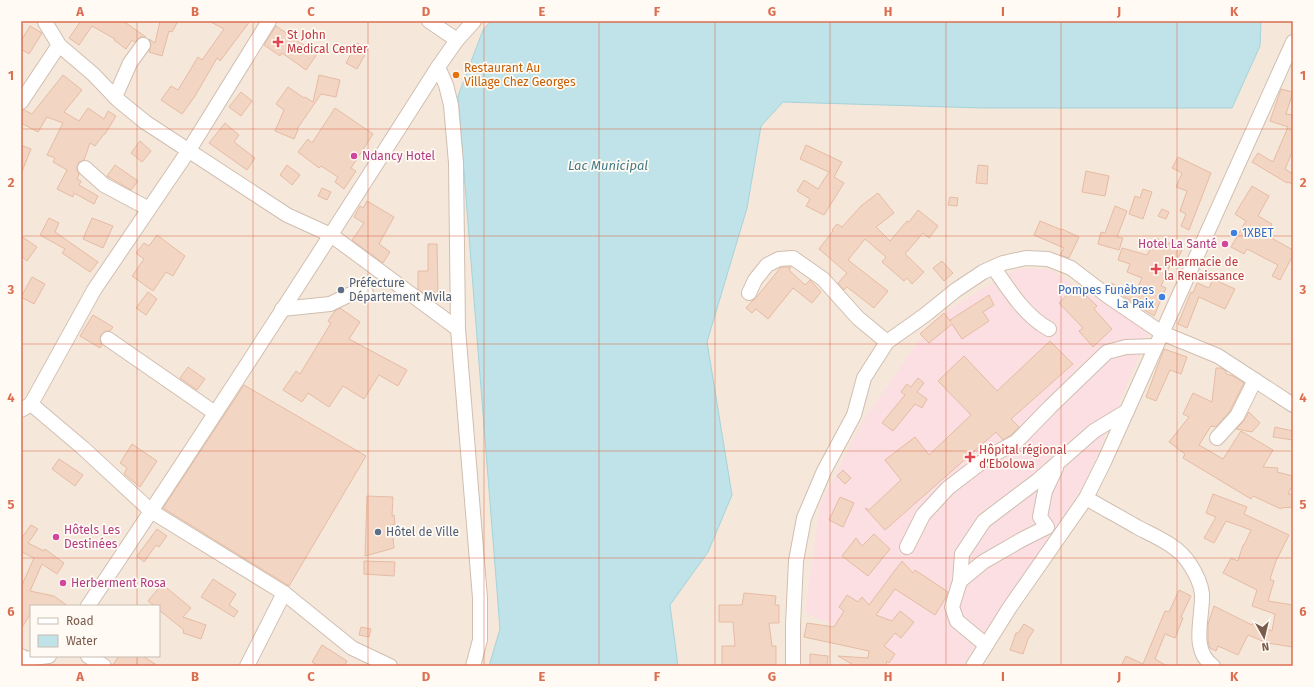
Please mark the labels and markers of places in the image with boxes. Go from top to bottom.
place label: St John Medical Center [287,28,368,56]
marker: St John Medical Center [272,36,284,48]
place label: Restaurant Au Village Chez Georges [464,61,576,89]
marker: Restaurant Au Village Chez Georges [451,70,461,80]
place label: Ndancy Hotel [362,149,436,163]
marker: Ndancy Hotel [349,151,359,161]
place label: 1XBET [1242,226,1274,240]
marker: 1XBET [1229,228,1239,238]
place label: Hotel La Santé [1138,237,1217,251]
marker: Hotel La Santé [1220,239,1230,249]
place label: Pharmacie de la Renaissance [1164,255,1244,283]
marker: Pharmacie de la Renaissance [1151,264,1161,274]
place label: Préfecture Département Mvila [349,276,452,304]
place label: Pompes Funèbres La Paix [1058,283,1154,311]
marker: Préfecture Département Mvila [336,285,346,295]
marker: Pompes Funèbres La Paix [1157,292,1167,302]
place label: Hôpital régional d'Ebolowa [979,443,1067,471]
marker: Hôpital régional d'Ebolowa [964,451,976,463]
place label: Hôtels Les Destinées [64,523,120,551]
place label: Hôtel de Ville [386,525,459,539]
marker: Hôtel de Ville [373,527,383,537]
marker: Hôtels Les Destinées [51,532,61,542]
place label: Herberment Rosa [71,576,166,590]
marker: Herberment Rosa [58,578,68,588]

